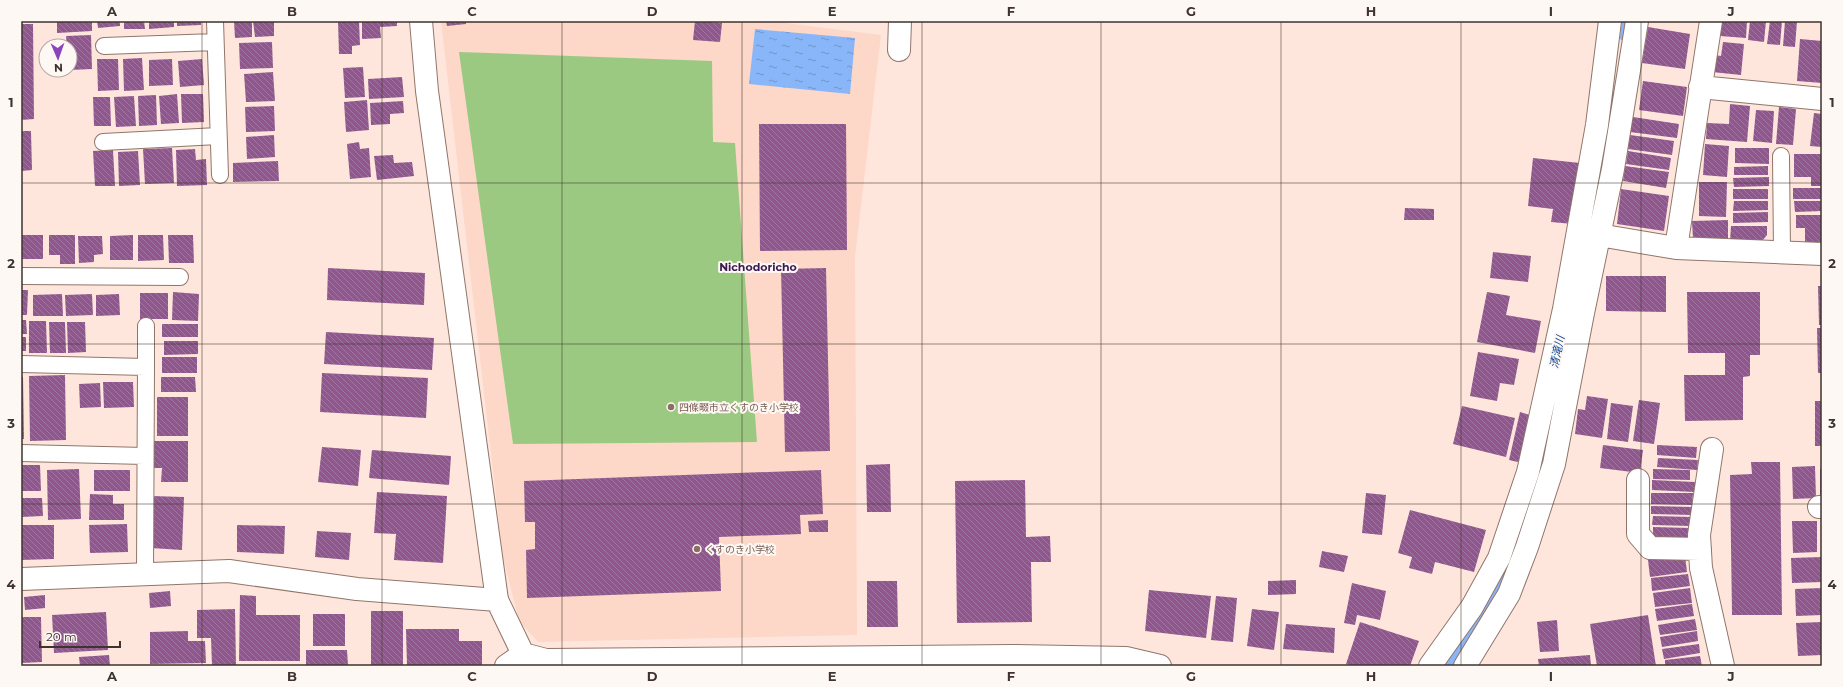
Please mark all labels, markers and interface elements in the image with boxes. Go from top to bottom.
text: A [106,3,118,19]
text: B [287,3,297,19]
text: C [467,3,477,19]
text: D [647,3,658,19]
text: E [828,3,837,19]
text: F [1007,3,1015,19]
text: G [1186,3,1196,19]
text: H [1366,3,1376,19]
text: I [1549,3,1553,19]
text: J [1726,3,1735,19]
north arrow [38,38,78,78]
text: N [54,61,63,75]
text: 1 [8,94,14,110]
text: 1 [1829,94,1835,110]
text: 2 [7,255,15,271]
text: 2 [1828,255,1836,271]
district label: Nichodoricho [719,260,797,274]
water label: 清滝川 [1547,333,1567,370]
place label: 四條畷市立くすのき小学校 [679,401,799,414]
marker: 四條畷市立くすのき小学校 [666,402,676,412]
text: 3 [6,415,15,431]
text: 3 [1827,415,1836,431]
place label: くすのき小学校 [705,543,775,556]
marker: くすのき小学校 [692,544,702,554]
text: 4 [7,576,16,592]
text: 4 [1828,576,1837,592]
scale bar [40,623,120,649]
text: 20 m [46,629,77,644]
text: A [106,668,118,684]
text: B [287,668,297,684]
text: C [467,668,477,684]
text: D [647,668,658,684]
text: E [828,668,837,684]
text: F [1007,668,1015,684]
text: G [1186,668,1196,684]
text: H [1366,668,1376,684]
text: I [1549,668,1553,684]
text: J [1726,668,1735,684]

